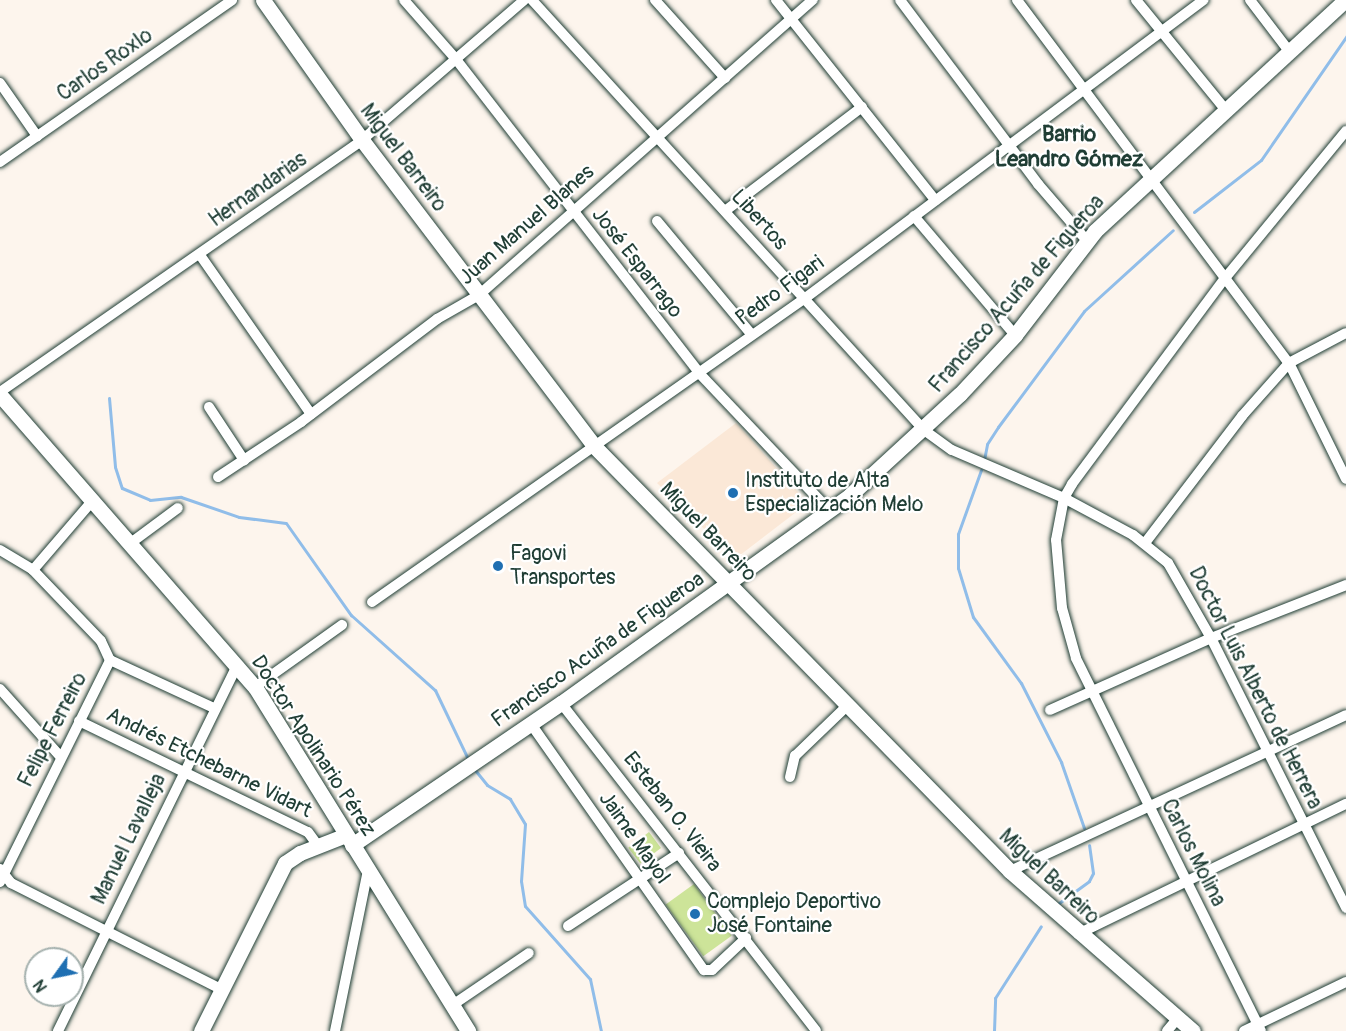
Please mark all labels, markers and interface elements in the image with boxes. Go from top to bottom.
street label: Carlos Roxlo [53,23,157,107]
street label: Miguel Barreiro [354,99,452,217]
district label: Barrio Leandro Gómez [995,121,1143,172]
street label: Hernandarias [204,147,312,233]
street label: Juan Manuel Blanes [454,160,600,290]
street label: Libertos [725,184,793,256]
street label: Francisco Acuña de Figueroa [924,190,1110,398]
street label: José Esparrago [586,203,688,323]
street label: Pedro Figari [731,251,829,331]
place label: Instituto de Alta Especialización Melo [745,468,923,518]
street label: Miguel Barreiro [654,477,762,587]
marker: Instituto de Alta Especialización Melo [726,486,740,500]
place label: Fagovi Transportes [510,541,615,591]
marker: Fagovi Transportes [491,559,505,573]
street label: Doctor Luis Alberto de Herrera [1183,563,1327,813]
street label: Francisco Acuña de Figueroa [487,567,709,733]
street label: Doctor Apolinario Pérez [245,651,381,841]
street label: Felipe Ferreiro [13,668,93,792]
street label: Andrés Etchebarne Vidart [102,702,316,824]
street label: Esteban O. Vieira [617,747,727,877]
street label: Manuel Lavalleja [86,769,172,909]
street label: Jaime Mayol [593,787,675,889]
street label: Carlos Molina [1155,795,1231,911]
street label: Miguel Barreiro [993,824,1105,930]
place label: Complejo Deportivo José Fontaine [707,889,881,939]
marker: Complejo Deportivo José Fontaine [688,907,702,921]
north arrow [24,947,84,1007]
text: N [29,976,52,996]

